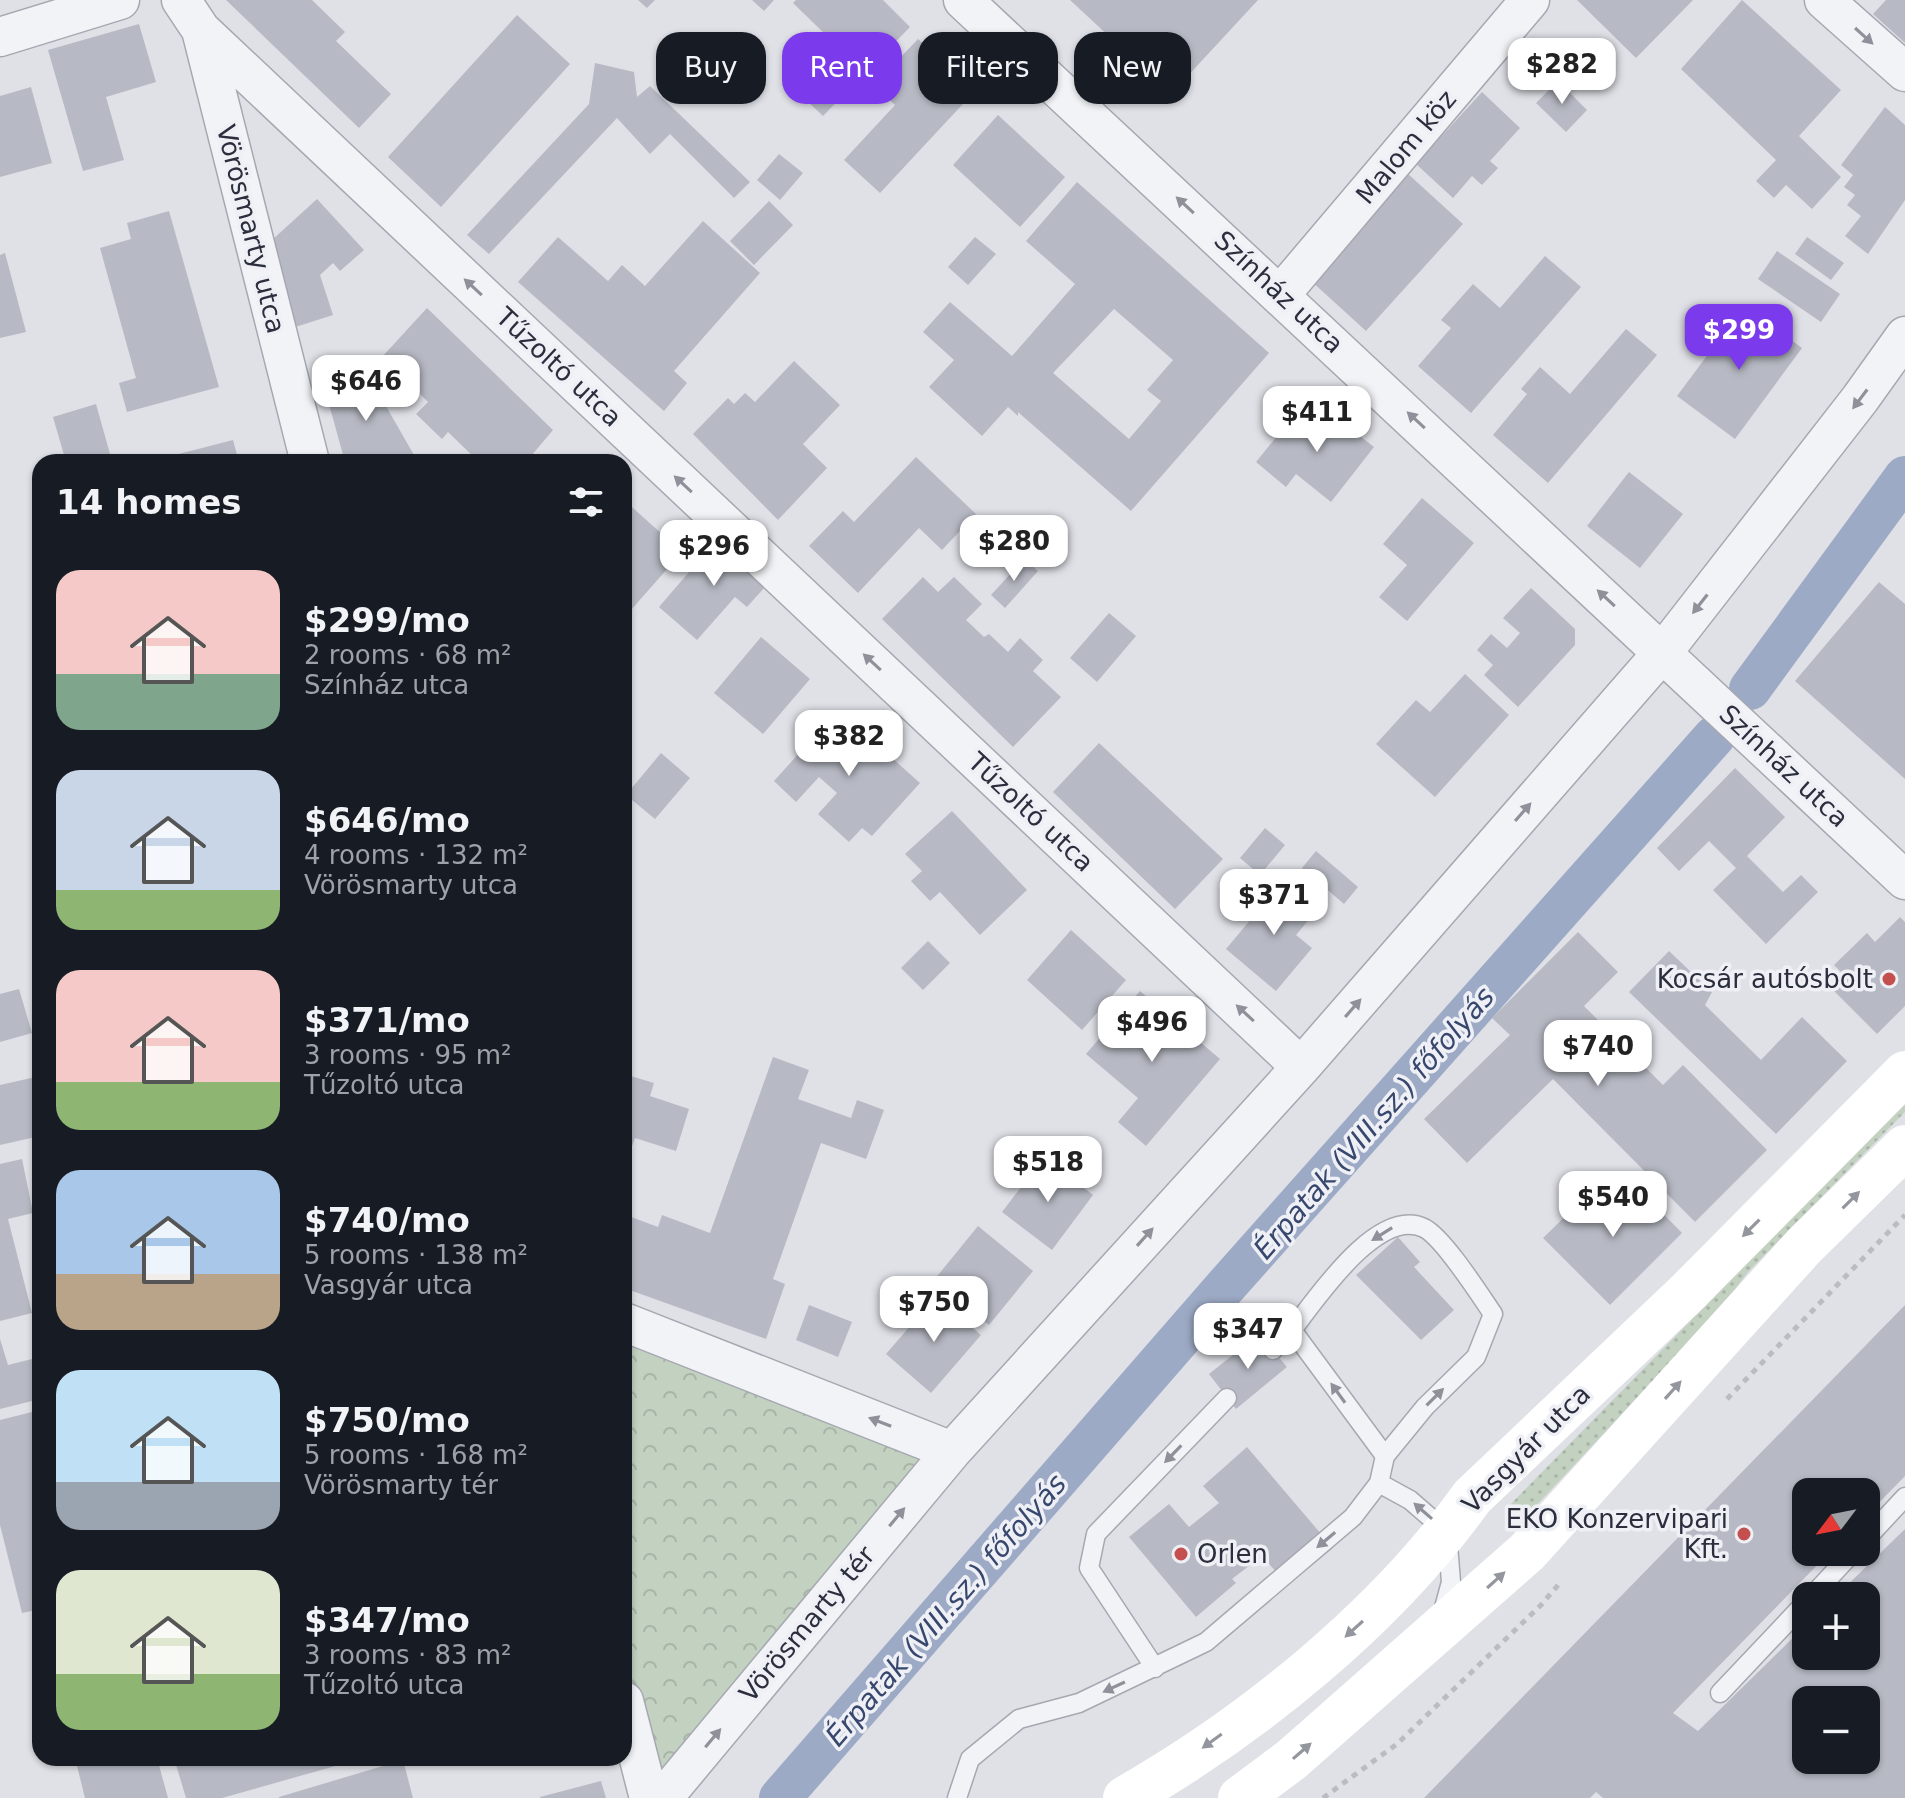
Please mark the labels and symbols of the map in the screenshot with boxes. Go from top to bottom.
one-way arrow [1854,27,1874,44]
pin: $282 [1515,38,1609,106]
street label: Malom köz [1350,84,1462,210]
street label: Vörösmarty utca [211,122,291,336]
one-way arrow [1176,197,1195,215]
street label: Színház utca [1208,225,1350,359]
one-way arrow [464,278,483,296]
street label: Tűzoltó utca [489,301,628,433]
pin: $299 [1692,304,1786,372]
pin: $646 [319,355,413,423]
pin: $411 [1270,386,1364,454]
one-way arrow [1852,389,1868,410]
one-way arrow [1407,412,1426,430]
one-way arrow [673,475,692,493]
pin: $280 [967,515,1061,583]
pin: $296 [667,520,761,588]
one-way arrow [1597,590,1616,608]
one-way arrow [1692,594,1708,614]
one-way arrow [863,654,882,672]
street label: Színház utca [1713,699,1855,833]
pin: $382 [802,710,896,778]
street label: Tűzoltó utca [961,746,1100,878]
one-way arrow [1514,802,1531,822]
pin: $371 [1227,869,1321,937]
place label: Kocsár autósbolt [1657,964,1873,994]
marker: Kocsár autósbolt [1880,970,1898,988]
water label: Érpatak (VIII.sz.) főfolyás [1246,980,1501,1266]
pin: $496 [1105,996,1199,1064]
one-way arrow [1343,998,1361,1017]
one-way arrow [1235,1004,1254,1022]
pin: $740 [1551,1020,1645,1088]
pin: $518 [1001,1136,1095,1204]
pin: $540 [1566,1171,1660,1239]
one-way arrow [1841,1191,1860,1210]
one-way arrow [1742,1218,1761,1237]
one-way arrow [1371,1227,1392,1242]
one-way arrow [1136,1228,1154,1247]
pin: $750 [887,1276,981,1344]
pin: $347 [1201,1303,1295,1371]
street label: Vasgyár utca [1456,1379,1596,1519]
one-way arrow [1664,1381,1682,1400]
one-way arrow [1331,1383,1347,1403]
one-way arrow [1425,1388,1444,1407]
one-way arrow [868,1415,892,1428]
one-way arrow [1164,1444,1183,1463]
water label: Érpatak (VIII.sz.) főfolyás [818,1467,1073,1753]
north arrow [1792,1478,1880,1566]
one-way arrow [1413,1503,1433,1520]
place label: EKO Konzervipari Kft. [1506,1504,1728,1564]
one-way arrow [888,1507,905,1527]
marker: EKO Konzervipari Kft. [1735,1525,1753,1543]
one-way arrow [1316,1531,1336,1548]
place label: Orlen [1197,1539,1268,1569]
street label: Vörösmarty tér [733,1540,881,1708]
marker: Orlen [1172,1545,1190,1563]
one-way arrow [1485,1572,1505,1589]
one-way arrow [1345,1619,1364,1637]
one-way arrow [1102,1680,1126,1694]
one-way arrow [704,1728,720,1748]
one-way arrow [1201,1733,1222,1749]
one-way arrow [1292,1742,1311,1760]

